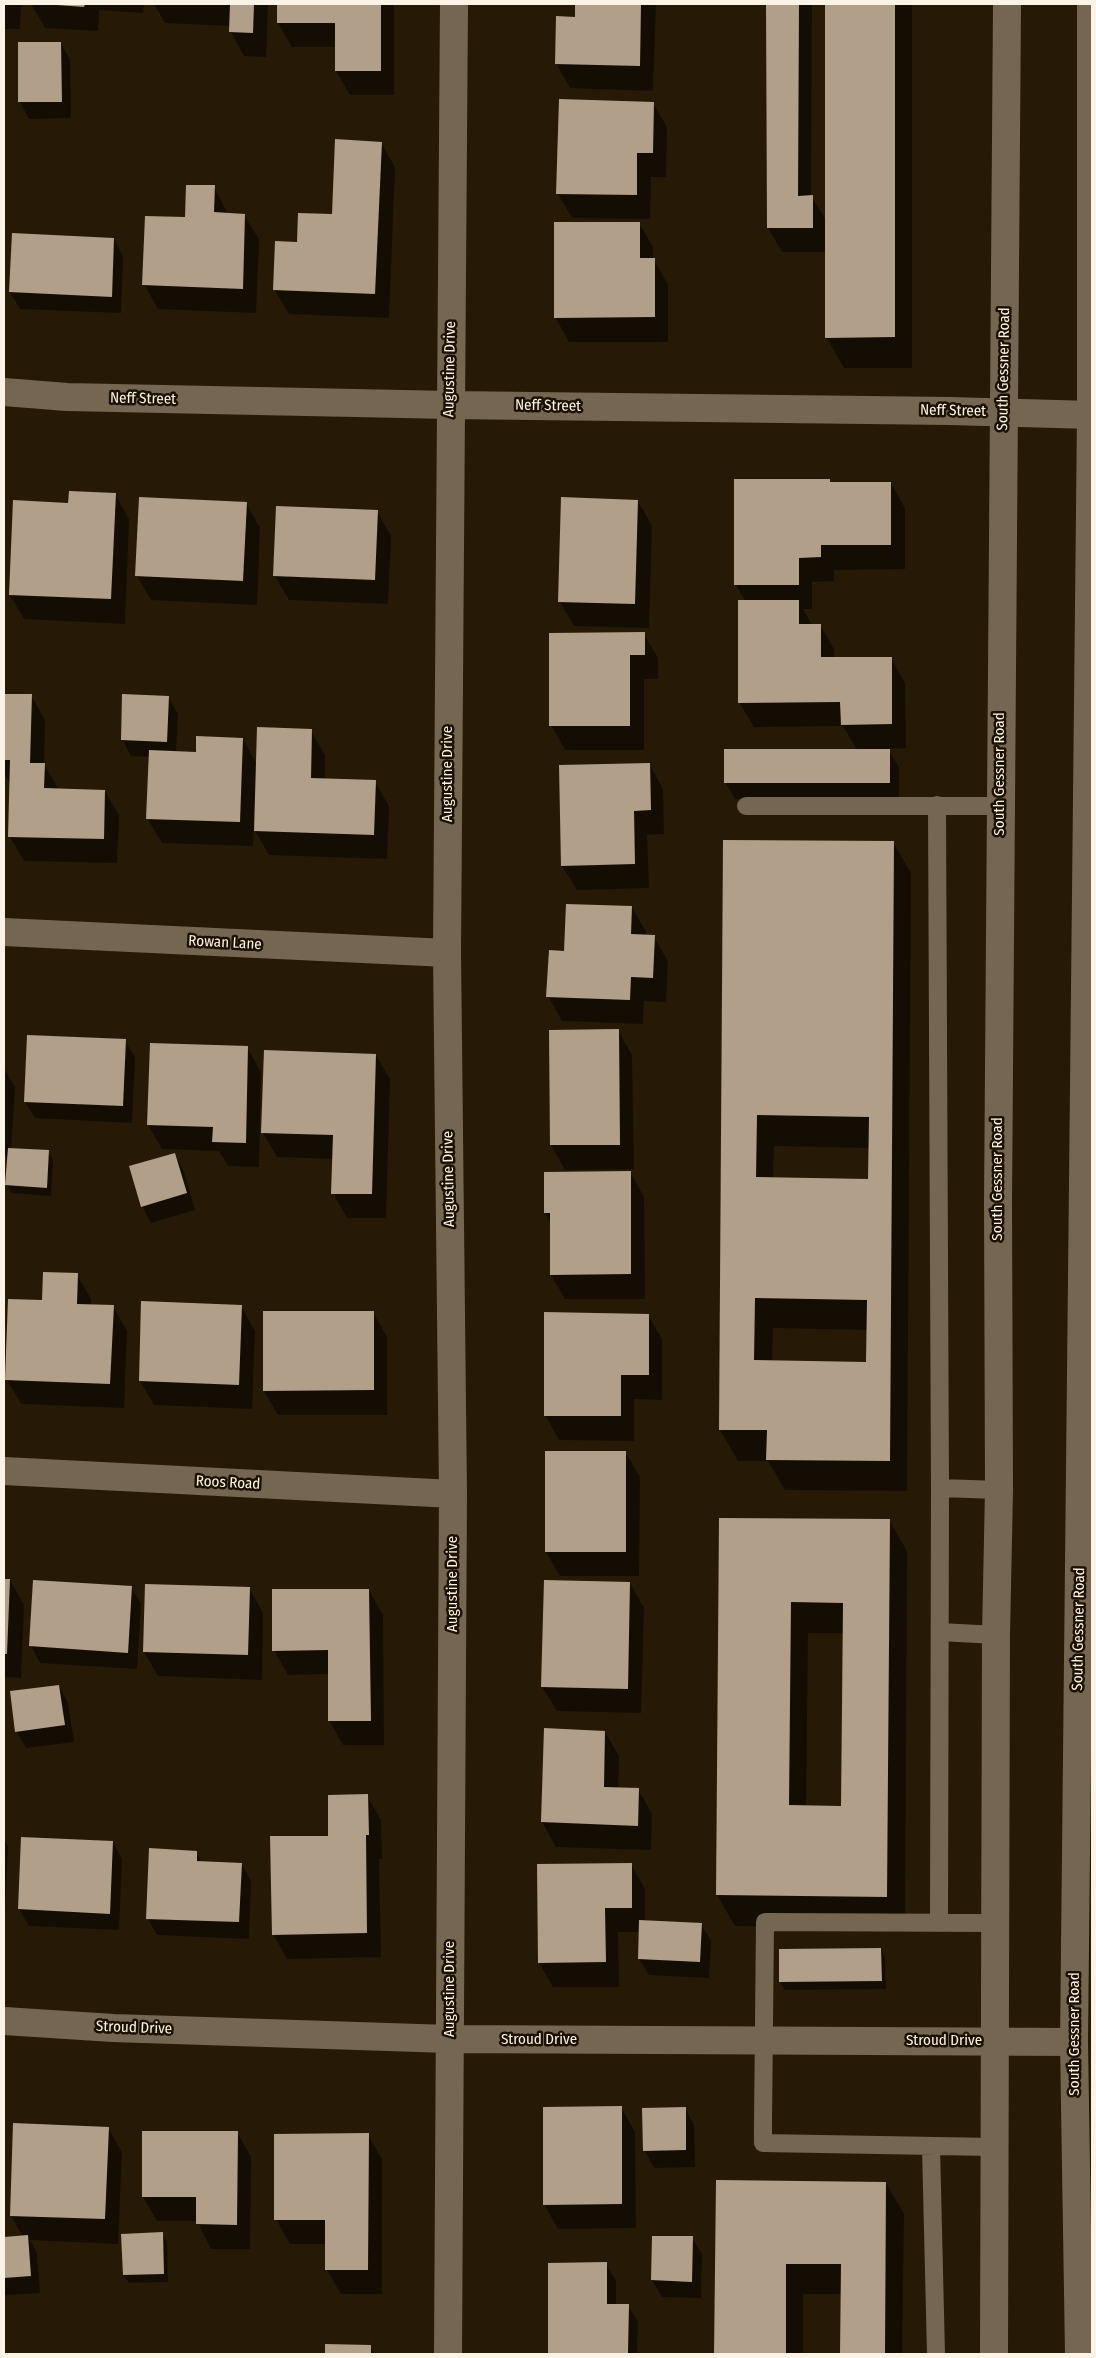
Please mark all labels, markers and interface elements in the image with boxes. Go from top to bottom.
street label: South Gessner Road [994,307,1014,431]
street label: Augustine Drive [440,321,460,417]
street label: Neff Street [110,389,176,409]
street label: Neff Street [515,396,581,416]
street label: Neff Street [920,401,986,421]
street label: South Gessner Road [991,712,1009,836]
street label: Augustine Drive [439,726,457,822]
street label: Rowan Lane [188,932,262,954]
street label: South Gessner Road [989,1117,1007,1241]
street label: Augustine Drive [439,1131,459,1227]
street label: Roos Road [195,1472,261,1494]
street label: Augustine Drive [444,1536,462,1632]
street label: South Gessner Road [1069,1567,1089,1691]
street label: Augustine Drive [441,1941,459,2037]
street label: South Gessner Road [1066,1972,1084,2096]
street label: Stroud Drive [96,2018,172,2038]
street label: Stroud Drive [501,2031,577,2049]
street label: Stroud Drive [906,2032,982,2050]

